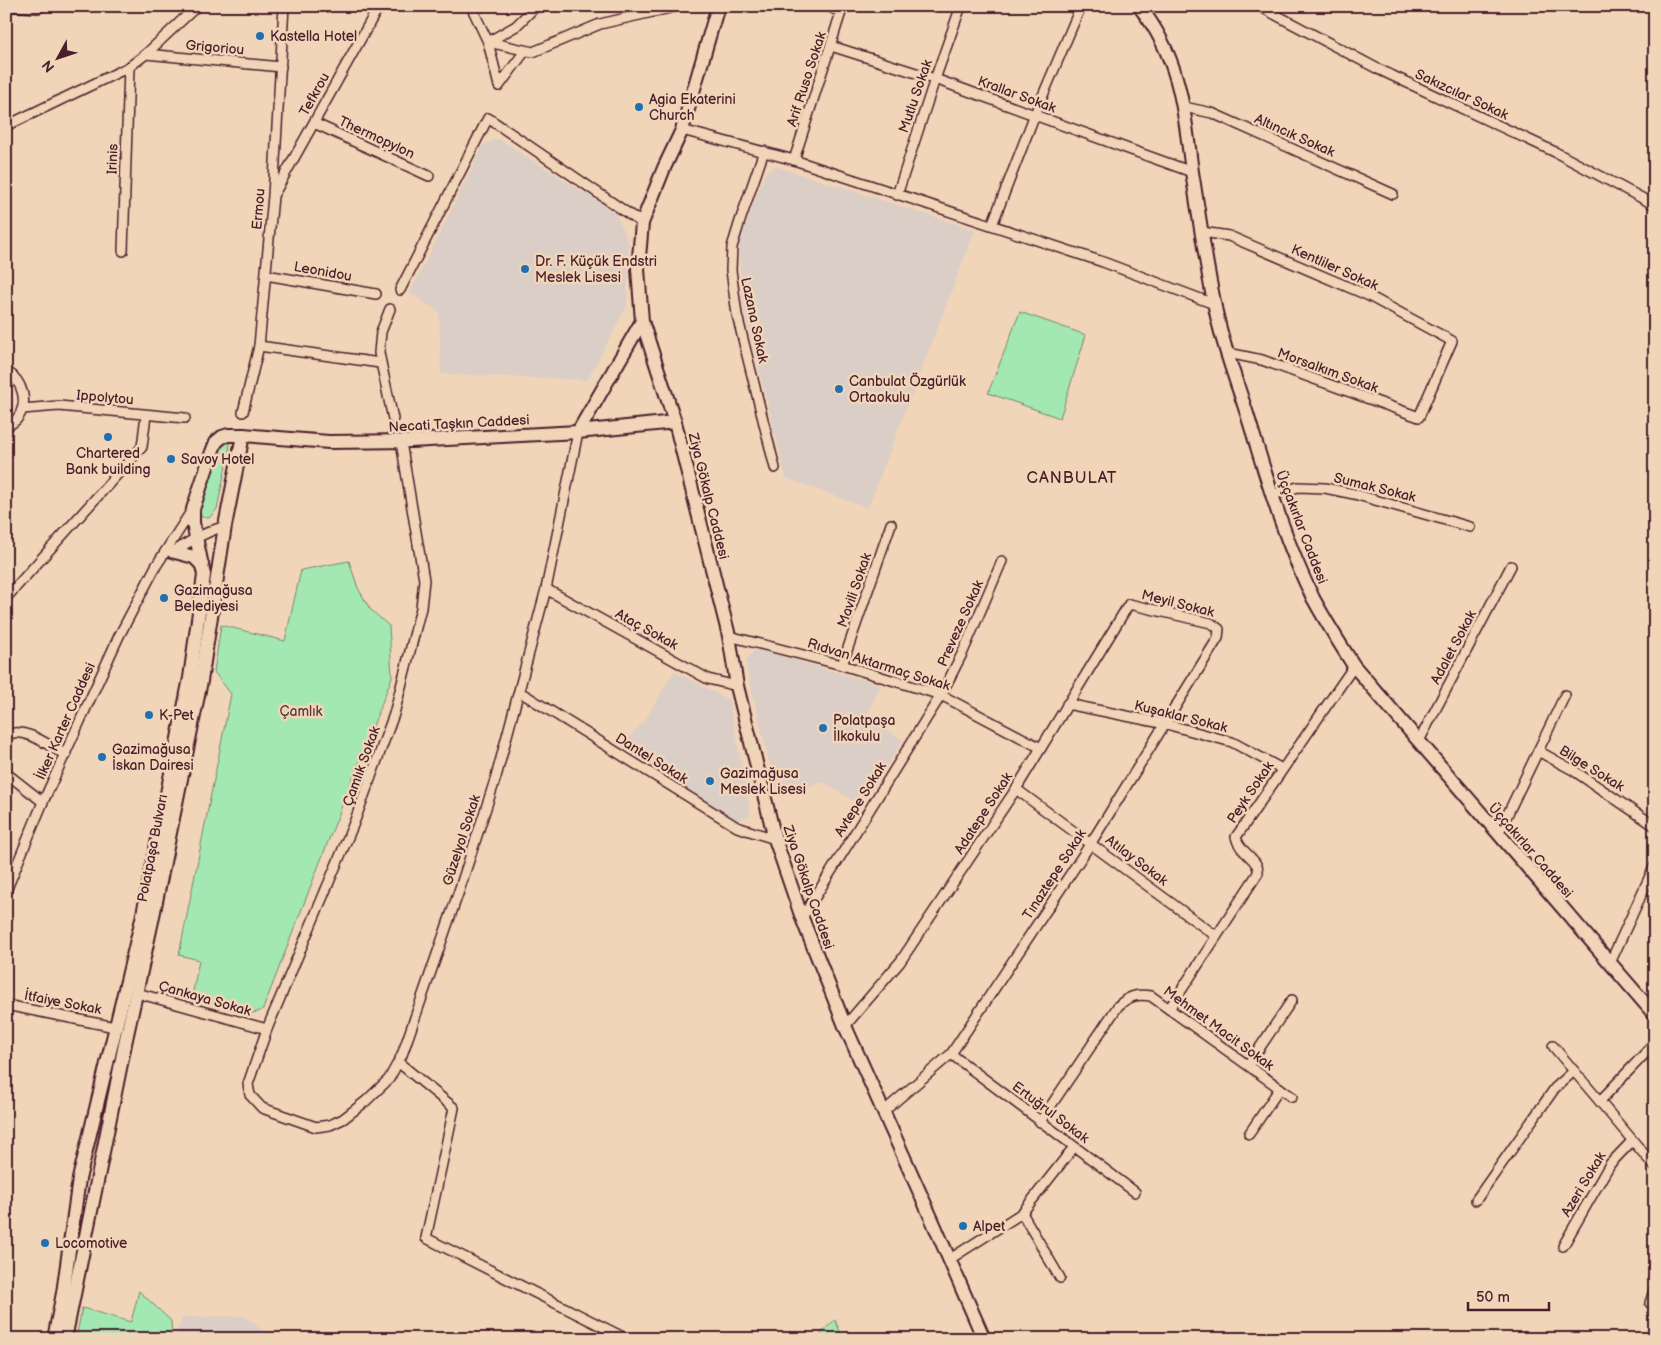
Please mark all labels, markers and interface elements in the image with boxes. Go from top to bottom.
place label: Kastella Hotel [270,28,357,45]
street label: Arif Ruso Sokak [783,29,830,129]
marker: Kastella Hotel [254,30,266,42]
north arrow [32,32,82,82]
street label: Grigoriou [185,36,245,59]
text: N [39,57,58,76]
street label: Mutlu Sokak [895,57,936,135]
street label: Sakızcılar Sokak [1412,65,1511,124]
street label: Tefkrou [296,70,333,119]
street label: Krallar Sokak [975,72,1058,117]
place label: Agia Ekaterini Church [649,91,736,124]
marker: Agia Ekaterini Church [633,101,645,113]
street label: Altıncık Sokak [1252,110,1338,161]
street label: Thermopylon [336,112,418,162]
street label: Irinis [103,143,122,175]
street label: Ermou [248,188,269,230]
street label: Kentliler Sokak [1289,241,1381,294]
place label: Dr. F. Küçük Endstri Meslek Lisesi [535,253,657,286]
street label: Leonidou [293,258,353,285]
marker: Dr. F. Küçük Endstri Meslek Lisesi [519,263,531,275]
street label: Lazana Sokak [737,276,772,365]
street label: Morsalkım Sokak [1275,344,1381,397]
place label: Canbulat Özgürlük Ortaokulu [849,372,966,406]
marker: Canbulat Özgürlük Ortaokulu [833,383,845,395]
street label: Ippolytou [76,387,134,408]
street label: Necati Taşkın Caddesi [388,411,530,436]
street label: Ziya Gökalp Caddesi [684,430,732,561]
marker: Chartered Bank building [102,431,114,443]
place label: Chartered Bank building [65,445,151,478]
place label: Savoy Hotel [181,451,254,468]
marker: Savoy Hotel [165,453,177,465]
street label: Üççakırlar Caddesi [1272,468,1332,586]
district label: CANBULAT [1027,469,1117,488]
street label: Sumak Sokak [1332,469,1418,506]
street label: Mavili Sokak [834,551,875,630]
street label: Preveze Sokak [934,577,987,669]
place label: Gazimağusa Belediyesi [174,582,253,615]
street label: Meyil Sokak [1140,586,1216,621]
marker: Gazimağusa Belediyesi [158,592,170,604]
street label: Ataç Sokak [612,605,681,654]
street label: Adalet Sokak [1427,607,1480,687]
street label: Rıdvan Aktarmaç Sokak [805,635,952,694]
street label: İlker Karter Caddesi [31,660,99,782]
street label: Kuşaklar Sokak [1132,697,1229,736]
park label: Çamlık [280,703,323,720]
place label: K-Pet [159,707,194,724]
marker: K-Pet [143,709,155,721]
place label: Polatpaşa İlkokulu [833,712,895,745]
marker: Polatpaşa İlkokulu [817,722,829,734]
street label: Çamlık Sokak [339,724,384,809]
street label: Dantel Sokak [612,729,691,788]
place label: Gazimağusa İskan Dairesi [112,741,194,774]
street label: Bilge Sokak [1556,742,1628,795]
marker: Gazimağusa İskan Dairesi [96,751,108,763]
street label: Peyk Sokak [1224,758,1277,826]
street label: Avtepe Sokak [831,759,890,840]
place label: Gazimağusa Meslek Lisesi [720,765,806,798]
street label: Adatepe Sokak [951,769,1016,857]
marker: Gazimağusa Meslek Lisesi [704,775,716,787]
street label: Güzelyol Sokak [439,792,484,888]
street label: Polatpaşa Bulvarı [134,793,171,903]
street label: Üççakırlar Caddesi [1485,799,1577,901]
street label: Ziya Gökalp Caddesi [779,822,838,951]
street label: Tınaztepe Sokak [1019,826,1090,923]
street label: Atılay Sokak [1102,831,1171,889]
street label: Çankaya Sokak [157,977,253,1020]
street label: Mehmet Macit Sokak [1160,983,1277,1074]
street label: İtfaiye Sokak [23,986,103,1018]
street label: Ertuğrul Sokak [1009,1078,1093,1147]
street label: Azeri Sokak [1557,1148,1610,1220]
place label: Alpet [973,1218,1006,1235]
marker: Alpet [957,1220,969,1232]
place label: Locomotive [55,1235,127,1252]
marker: Locomotive [39,1237,51,1249]
scale bar [1468,1280,1550,1312]
text: 50 m [1476,1288,1510,1307]

